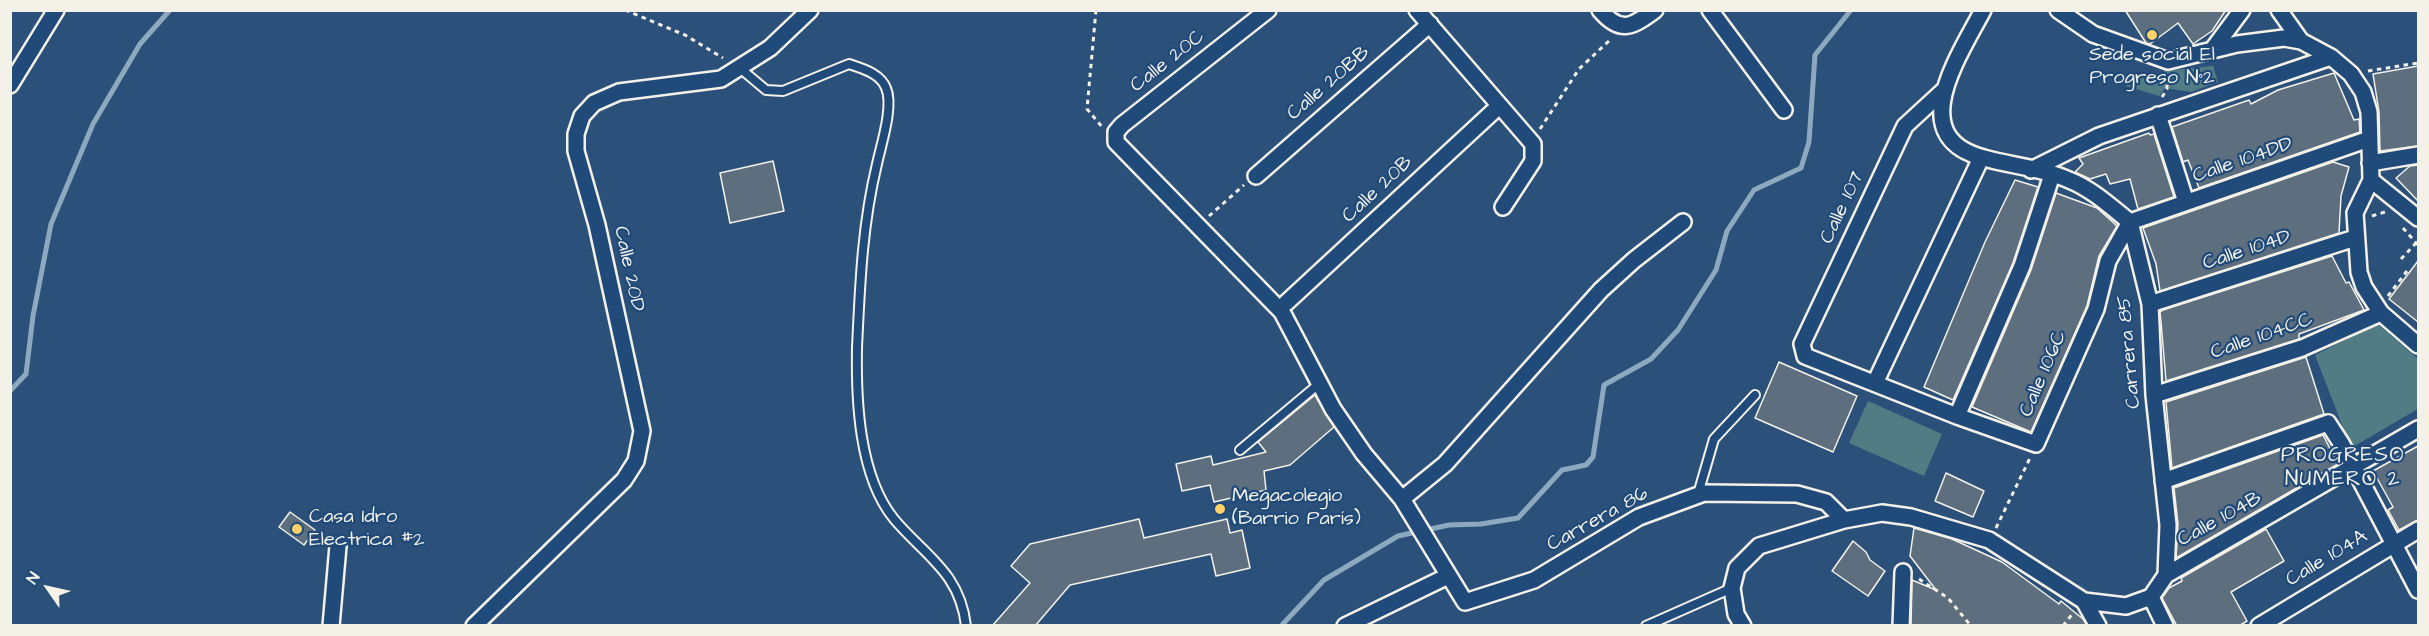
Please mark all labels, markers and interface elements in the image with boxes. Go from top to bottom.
street label: Calle 20C [1126,26,1210,98]
marker: Sede social El Progreso N°2 [2145,28,2159,42]
street label: Calle 20BB [1283,41,1375,127]
place label: Sede social El Progreso N°2 [2089,44,2215,91]
street label: Calle 104DD [2190,133,2296,189]
street label: Calle 20B [1338,151,1418,229]
street label: Calle 107 [1816,168,1870,248]
street label: Calle 20D [607,224,649,314]
street label: Calle 104D [2200,225,2294,277]
street label: Carrera 85 [2113,294,2147,410]
street label: Calle 104CC [2208,308,2316,366]
street label: Calle 106C [2015,327,2073,421]
district label: PROGRESO NUMERO 2 [2281,444,2405,494]
street label: Carrera 86 [1543,482,1653,558]
place label: Megacolegio (Barrio París) [1232,485,1361,532]
street label: Calle 104B [2174,487,2266,553]
marker: Megacolegio (Barrio París) [1213,502,1227,516]
place label: Casa Idro Electrica #2 [309,506,425,553]
marker: Casa Idro Electrica #2 [290,522,304,536]
street label: Calle 104A [2282,525,2372,593]
north arrow [18,558,78,618]
text: N [21,568,45,588]

